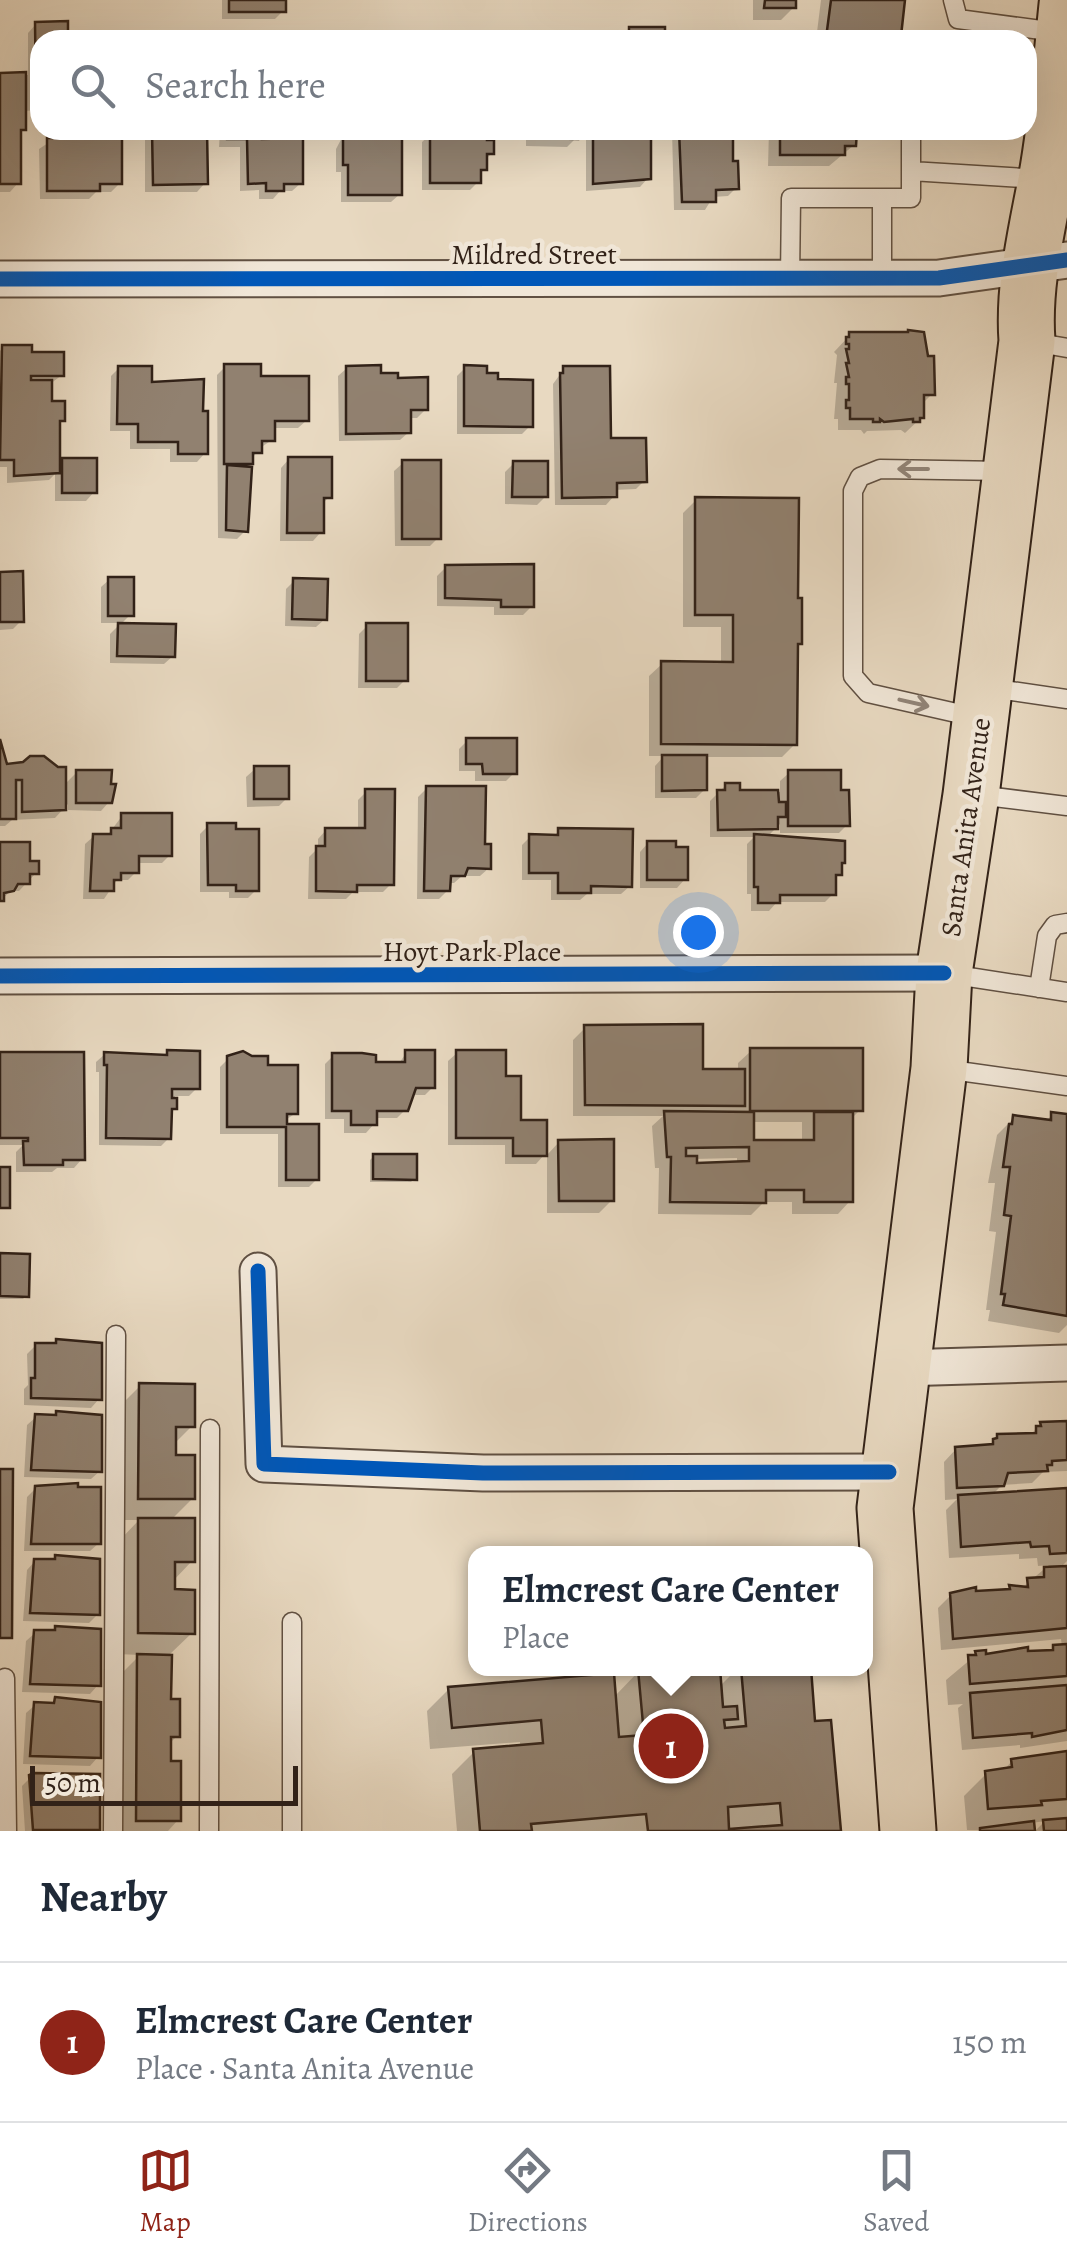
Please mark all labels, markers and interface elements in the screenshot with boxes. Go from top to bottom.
search box [30,30,1037,140]
icon: search [65,58,120,113]
text: Search here [145,59,326,111]
street label: Mildred Street [451,236,617,274]
one-way arrow [898,460,930,479]
one-way arrow [897,695,929,713]
street label: Santa Anita Avenue [932,715,1000,939]
your location [673,907,724,958]
street label: Hoyt Park Place [383,933,561,971]
popup [468,1546,873,1676]
text: Elmcrest Care Center [502,1563,839,1615]
text: Place [502,1615,570,1659]
pin: 1 [638,1708,704,1784]
scale bar [30,1761,298,1806]
text: 50 m [45,1764,101,1802]
text: Nearby [40,1868,167,1925]
text: Elmcrest Care Center [135,1994,472,2046]
text: 1 [67,2020,78,2064]
text: 150 m [952,2020,1027,2064]
text: Place · Santa Anita Avenue [135,2046,474,2090]
tab: Map [138,2143,193,2241]
tab: Directions [468,2143,588,2241]
tab: Saved [863,2143,929,2241]

